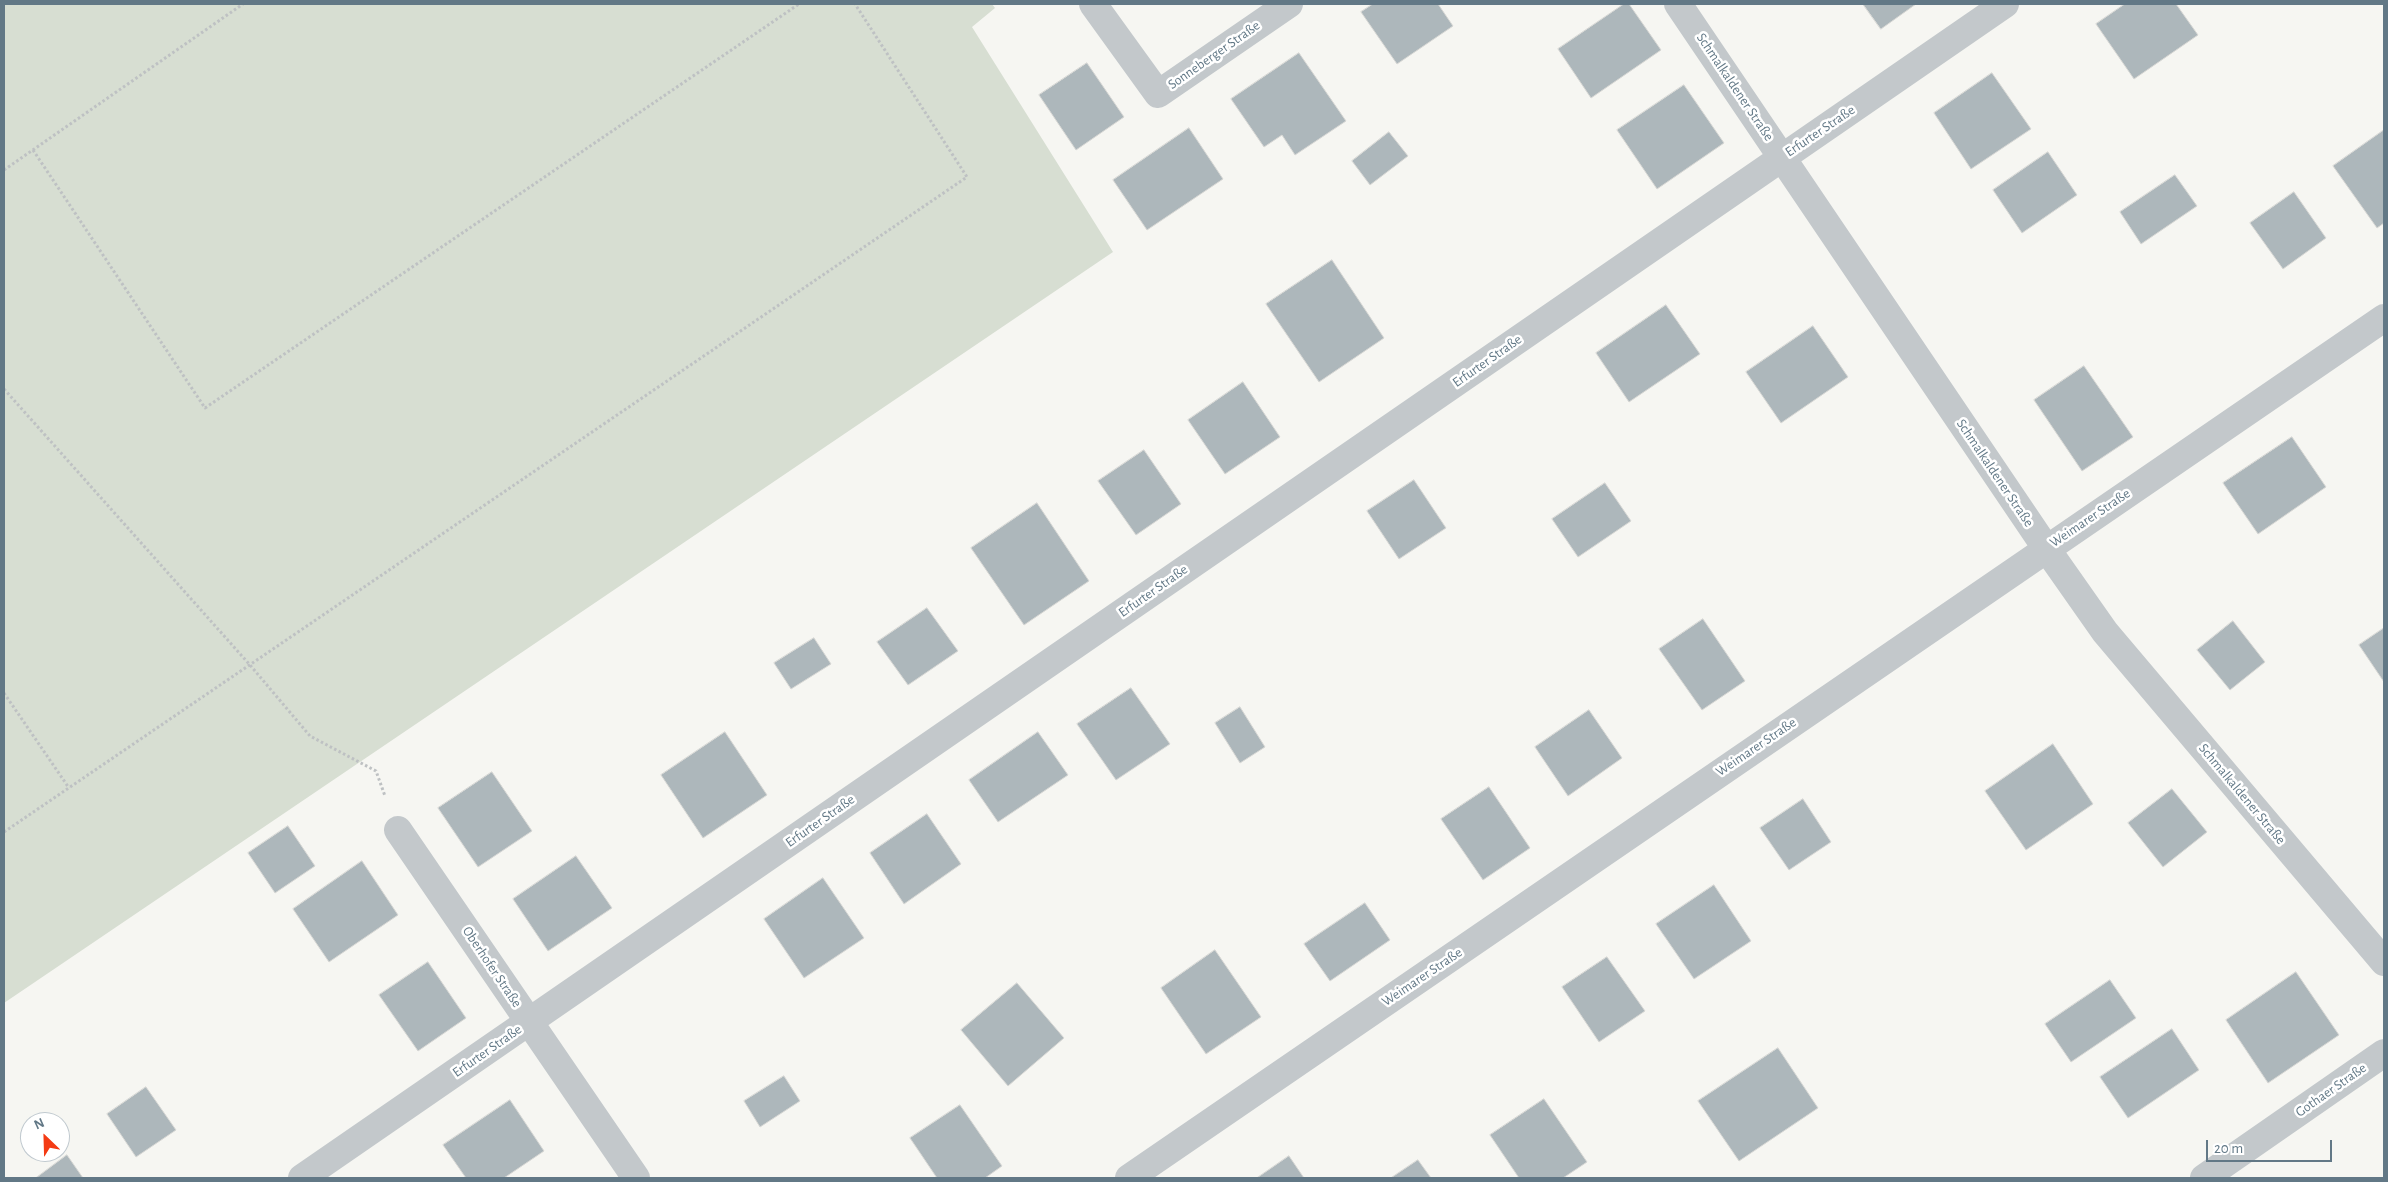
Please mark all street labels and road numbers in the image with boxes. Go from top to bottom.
street label: Sonneberger Straße [1165,17,1263,93]
street label: Schmalkaldener Straße [1693,30,1777,144]
street label: Erfurter Straße [1782,102,1858,160]
street label: Erfurter Straße [1449,331,1525,391]
street label: Schmalkaldener Straße [1953,416,2037,530]
street label: Weimarer Straße [2047,485,2133,551]
street label: Erfurter Straße [1115,561,1191,621]
street label: Weimarer Straße [1713,714,1799,780]
street label: Schmalkaldener Straße [2195,740,2289,848]
street label: Erfurter Straße [782,791,858,851]
street label: Oberhofer Straße [459,923,525,1011]
street label: Weimarer Straße [1379,944,1465,1010]
street label: Erfurter Straße [449,1021,525,1081]
street label: Gothaer Straße [2292,1059,2370,1121]

